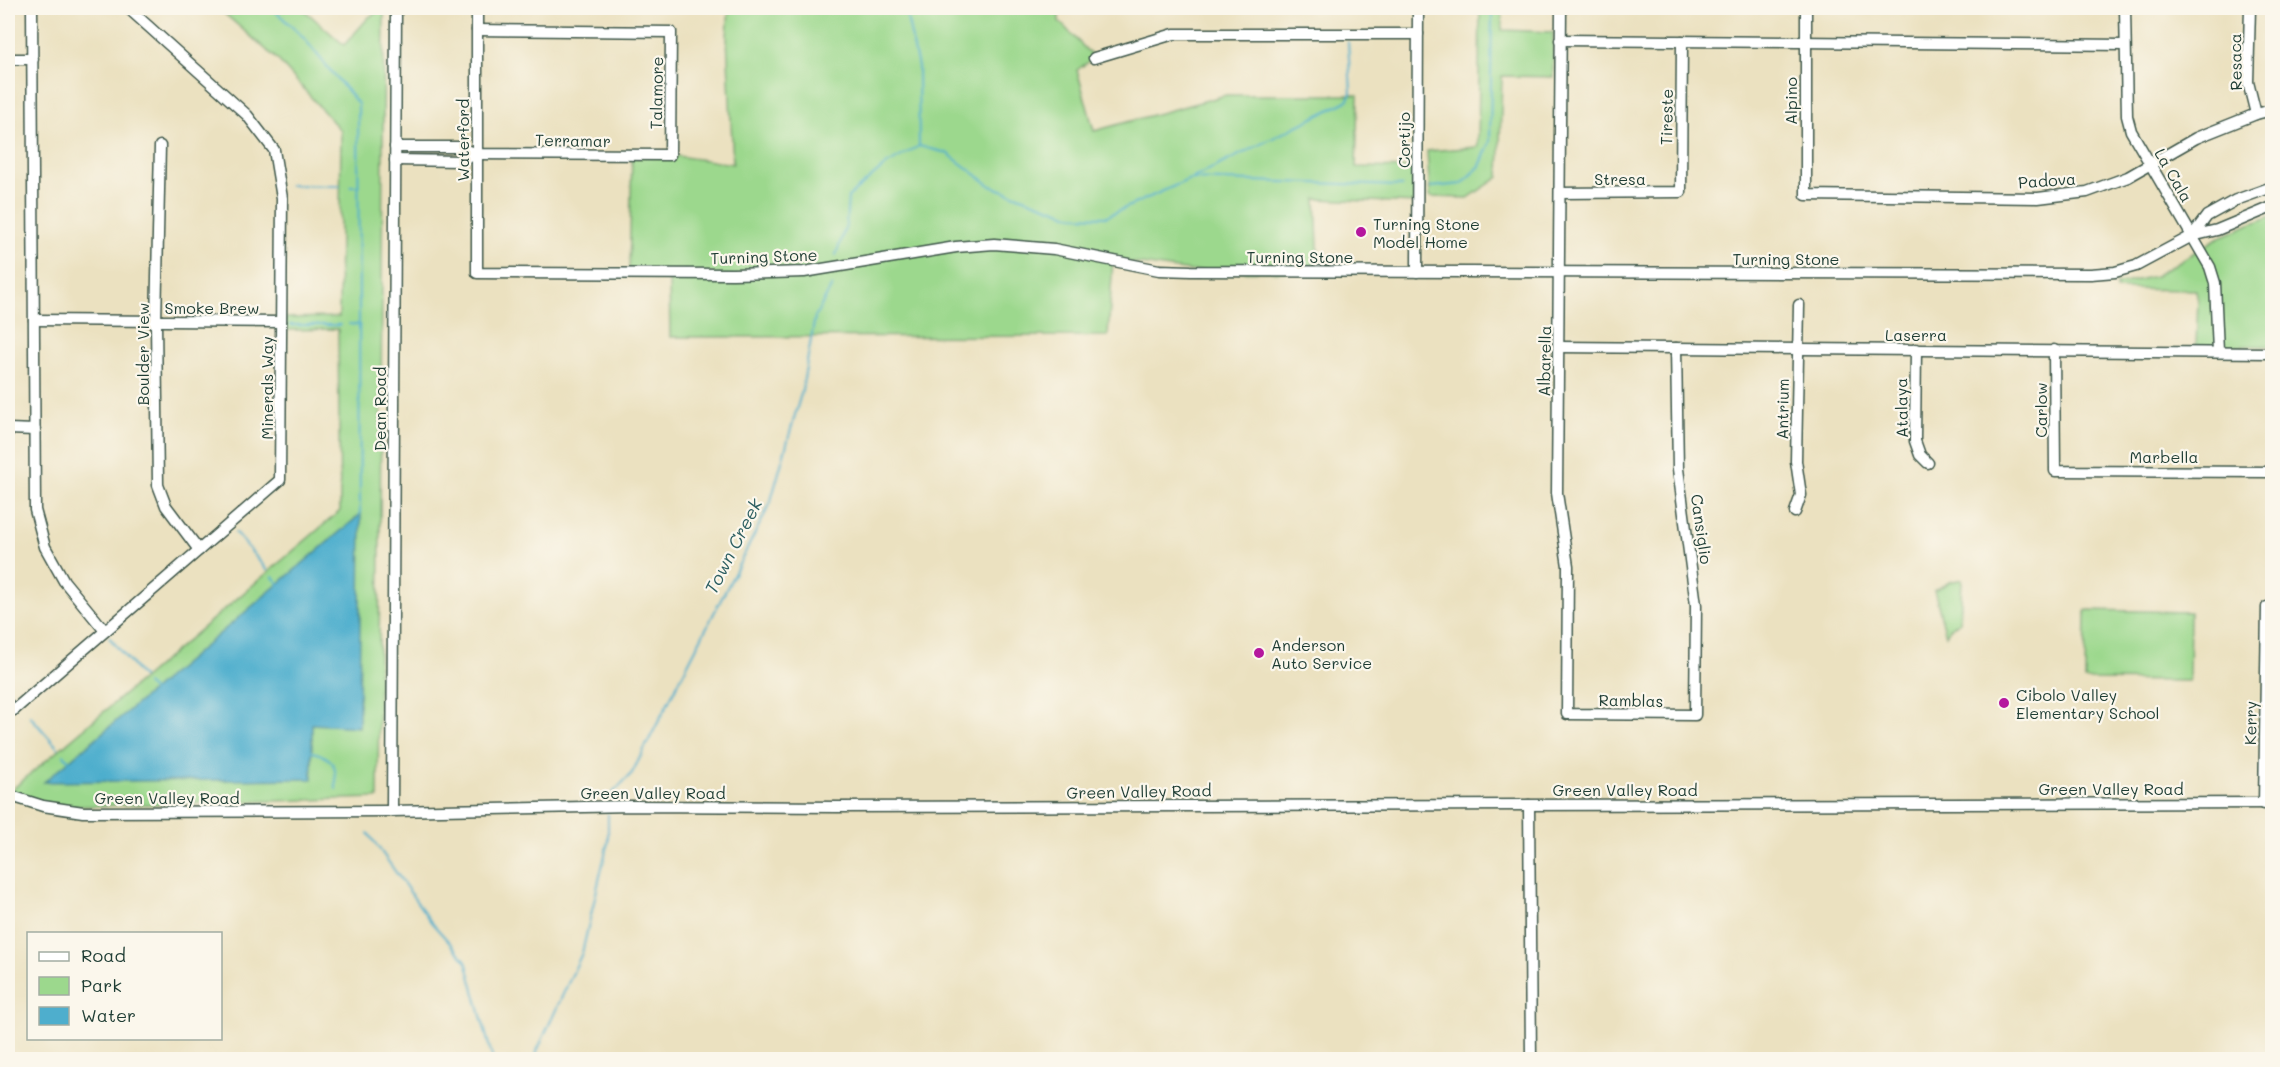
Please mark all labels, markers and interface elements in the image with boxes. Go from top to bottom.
street label: Resaca [2224,33,2246,91]
street label: Talamore [645,56,667,130]
street label: Alpino [1780,77,1801,125]
street label: Tireste [1655,89,1677,145]
street label: Waterford [452,99,473,181]
street label: Cortijo [1393,112,1414,168]
street label: Terramar [535,129,611,151]
street label: La Cala [2150,144,2198,206]
street label: Stresa [1594,168,1646,189]
street label: Padova [2017,168,2077,192]
place label: Turning Stone Model Home [1373,213,1480,252]
marker: Turning Stone Model Home [1354,225,1368,239]
street label: Turning Stone [710,244,818,268]
street label: Turning Stone [1246,246,1354,267]
street label: Turning Stone [1732,248,1840,269]
street label: Smoke Brew [164,297,260,318]
street label: Boulder View [132,303,153,405]
street label: Laserra [1885,324,1947,345]
street label: Albarella [1533,325,1555,397]
street label: Minerals Way [256,336,277,440]
street label: Dean Road [369,367,390,451]
street label: Antrium [1771,378,1793,440]
street label: Atalaya [1890,378,1912,438]
street label: Carlow [2030,382,2051,438]
street label: Marbella [2130,446,2198,467]
street label: Cansiglio [1687,493,1717,565]
water label: Town Creek [699,494,768,598]
place label: Anderson Auto Service [1271,634,1372,673]
marker: Anderson Auto Service [1252,646,1266,660]
place label: Cibolo Valley Elementary School [2016,684,2160,723]
street label: Ramblas [1598,689,1664,711]
marker: Cibolo Valley Elementary School [1997,696,2011,710]
street label: Kerry [2239,701,2261,745]
street label: Green Valley Road [2038,778,2184,799]
street label: Green Valley Road [1066,779,1212,803]
street label: Green Valley Road [1552,779,1698,800]
street label: Green Valley Road [580,782,726,803]
street label: Green Valley Road [94,787,240,808]
legend [27,932,222,1040]
text: Road [81,943,126,967]
text: Park [81,973,122,997]
text: Water [81,1003,136,1027]

